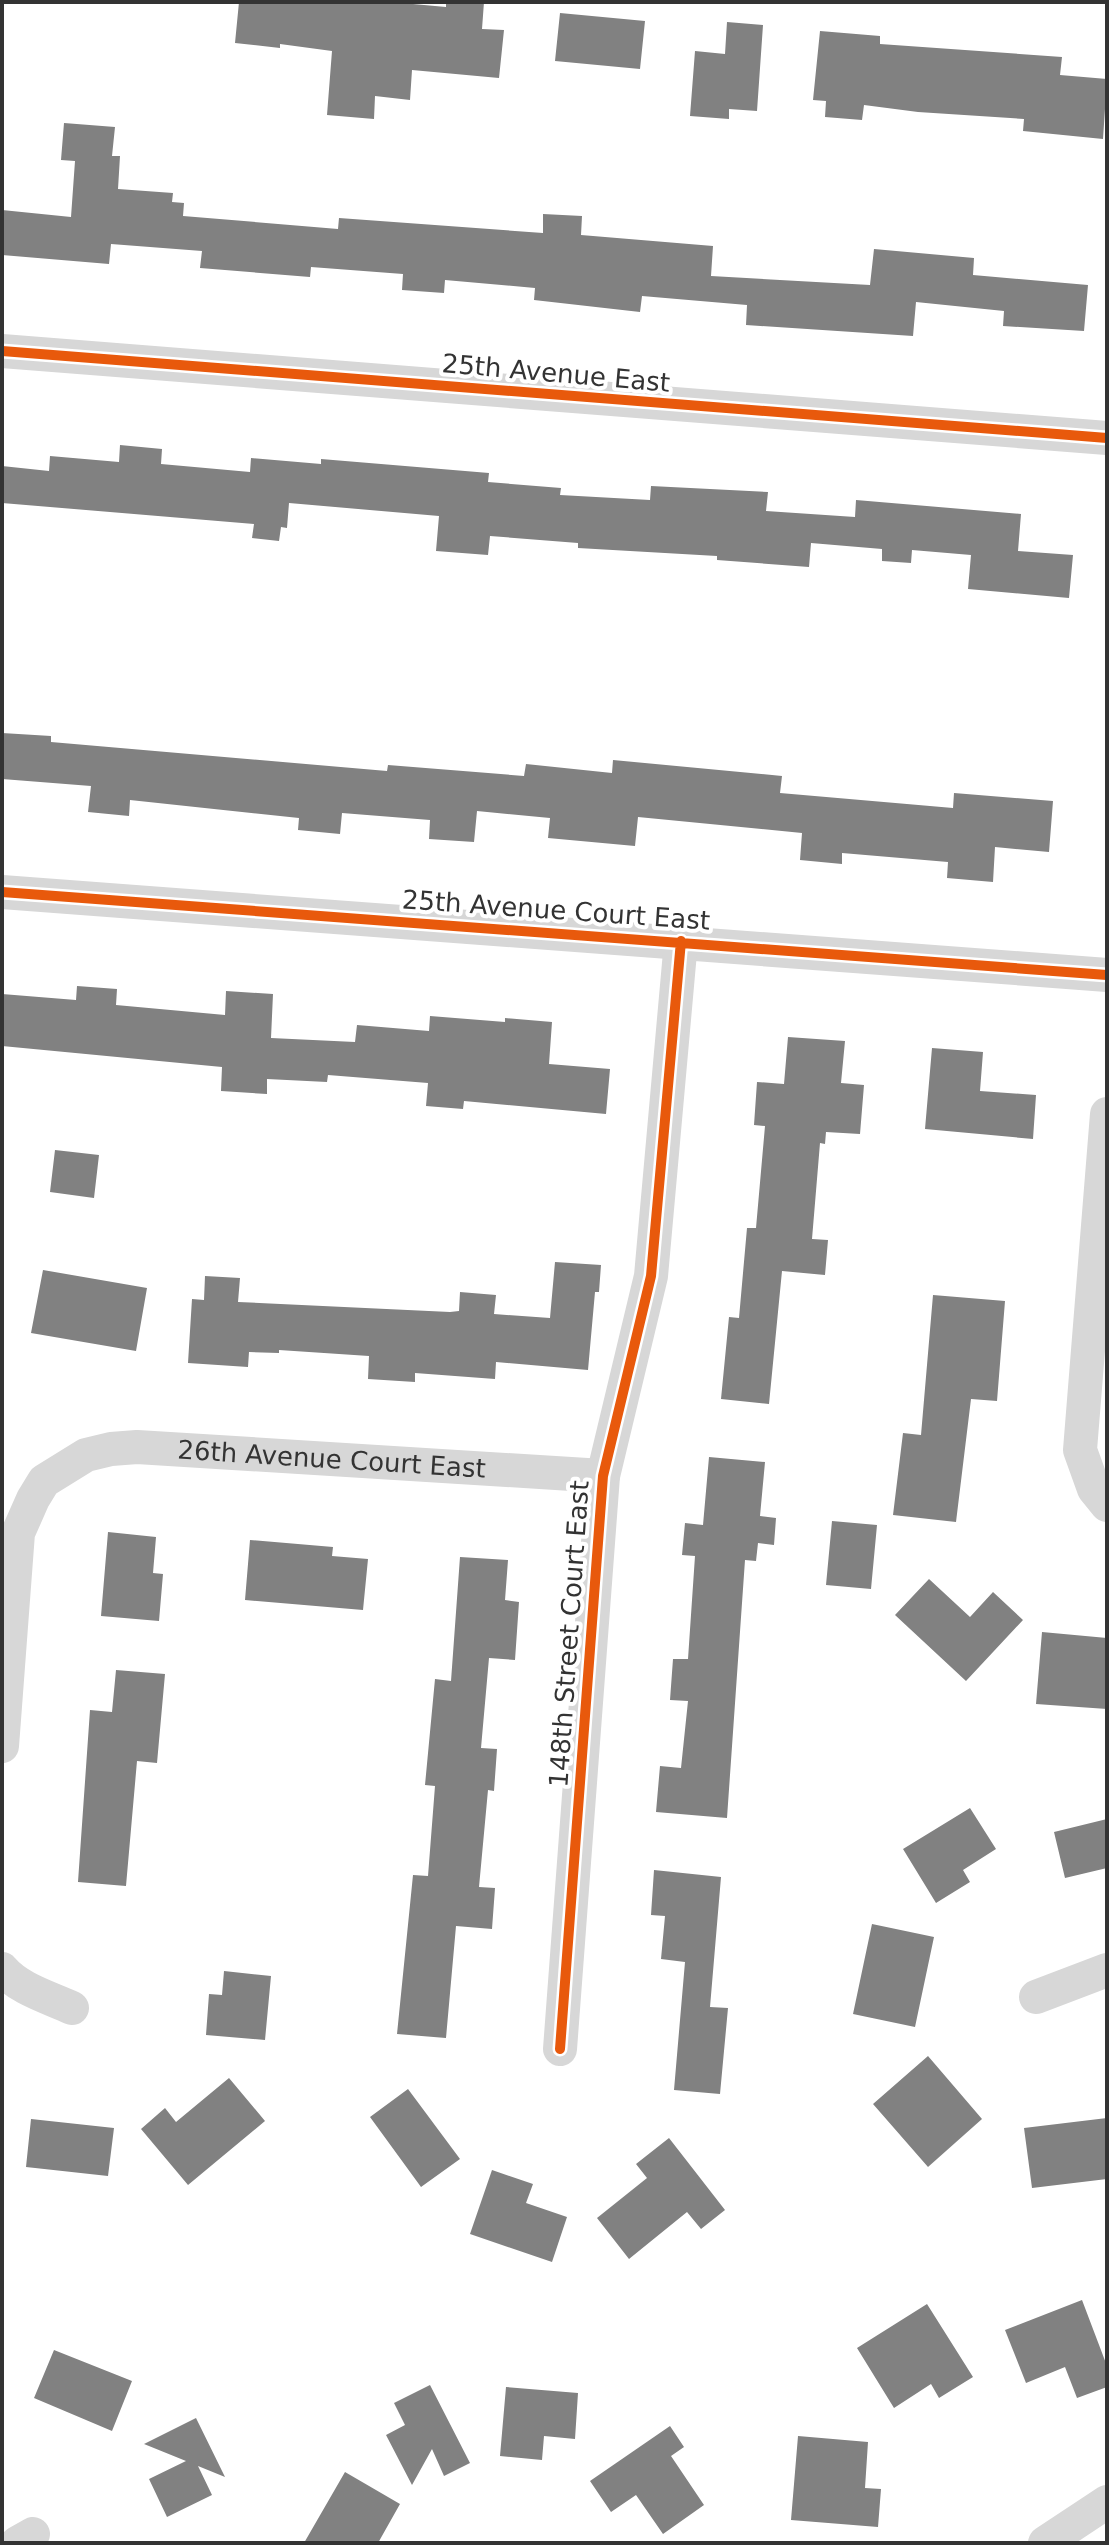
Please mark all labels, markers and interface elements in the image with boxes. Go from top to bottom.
street label: 25th Avenue East [441,348,671,398]
street label: 25th Avenue Court East [401,884,711,936]
street label: 26th Avenue Court East [177,1435,487,1484]
street label: 148th Street Court East [543,1480,595,1788]

